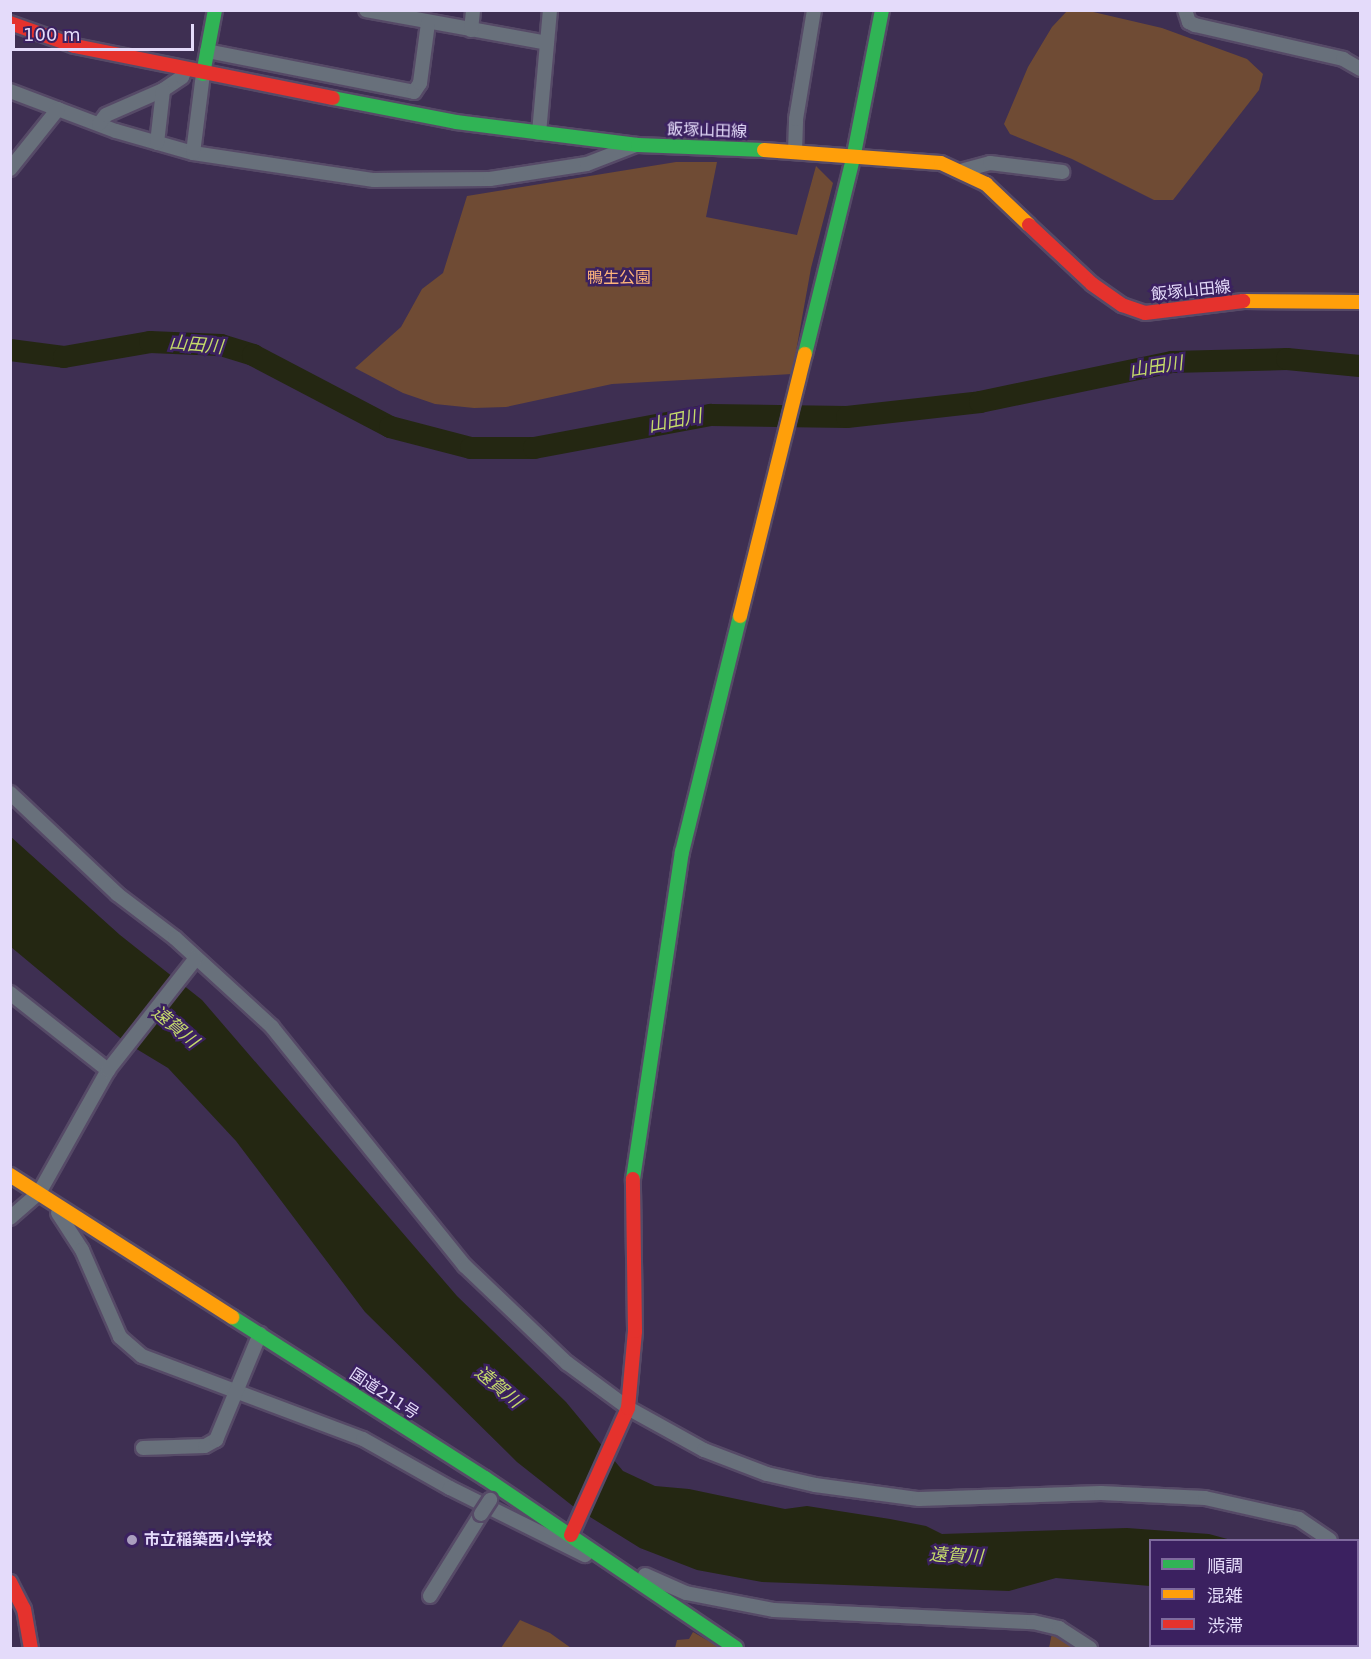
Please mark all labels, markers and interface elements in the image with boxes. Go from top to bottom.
scale bar [15,12,196,50]
text: 100 m [23,24,81,45]
street label: 飯塚山田線 [667,120,747,142]
park label: 鴨生公園 [587,268,651,288]
street label: 飯塚山田線 [1150,277,1232,305]
water label: 山田川 [168,332,224,358]
water label: 山田川 [1128,352,1184,382]
water label: 山田川 [646,405,704,437]
water label: 遠賀川 [147,1001,203,1053]
water label: 遠賀川 [470,1361,526,1413]
street label: 国道211号 [346,1365,422,1423]
place label: 市立稲築西小学校 [144,1530,272,1550]
marker: 市立稲築西小学校 [125,1533,139,1547]
legend [1149,1539,1359,1647]
water label: 遠賀川 [928,1544,984,1568]
text: 順調 [1207,1555,1243,1576]
text: 混雑 [1207,1585,1243,1606]
text: 渋滞 [1207,1615,1243,1636]

